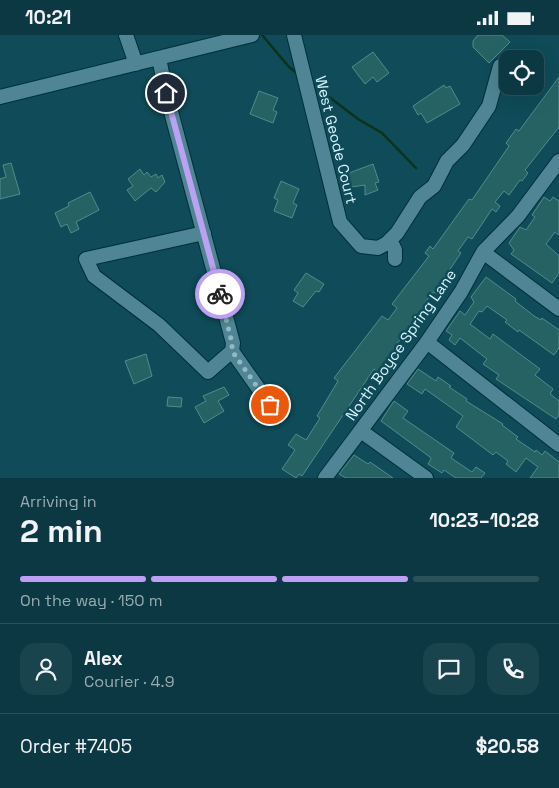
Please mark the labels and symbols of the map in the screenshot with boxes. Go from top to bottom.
pin [145,72,187,114]
street label: West Geode Court [311,74,362,206]
street label: North Boyce Spring Lane [341,265,460,424]
courier [195,269,245,319]
pin [249,384,291,426]

